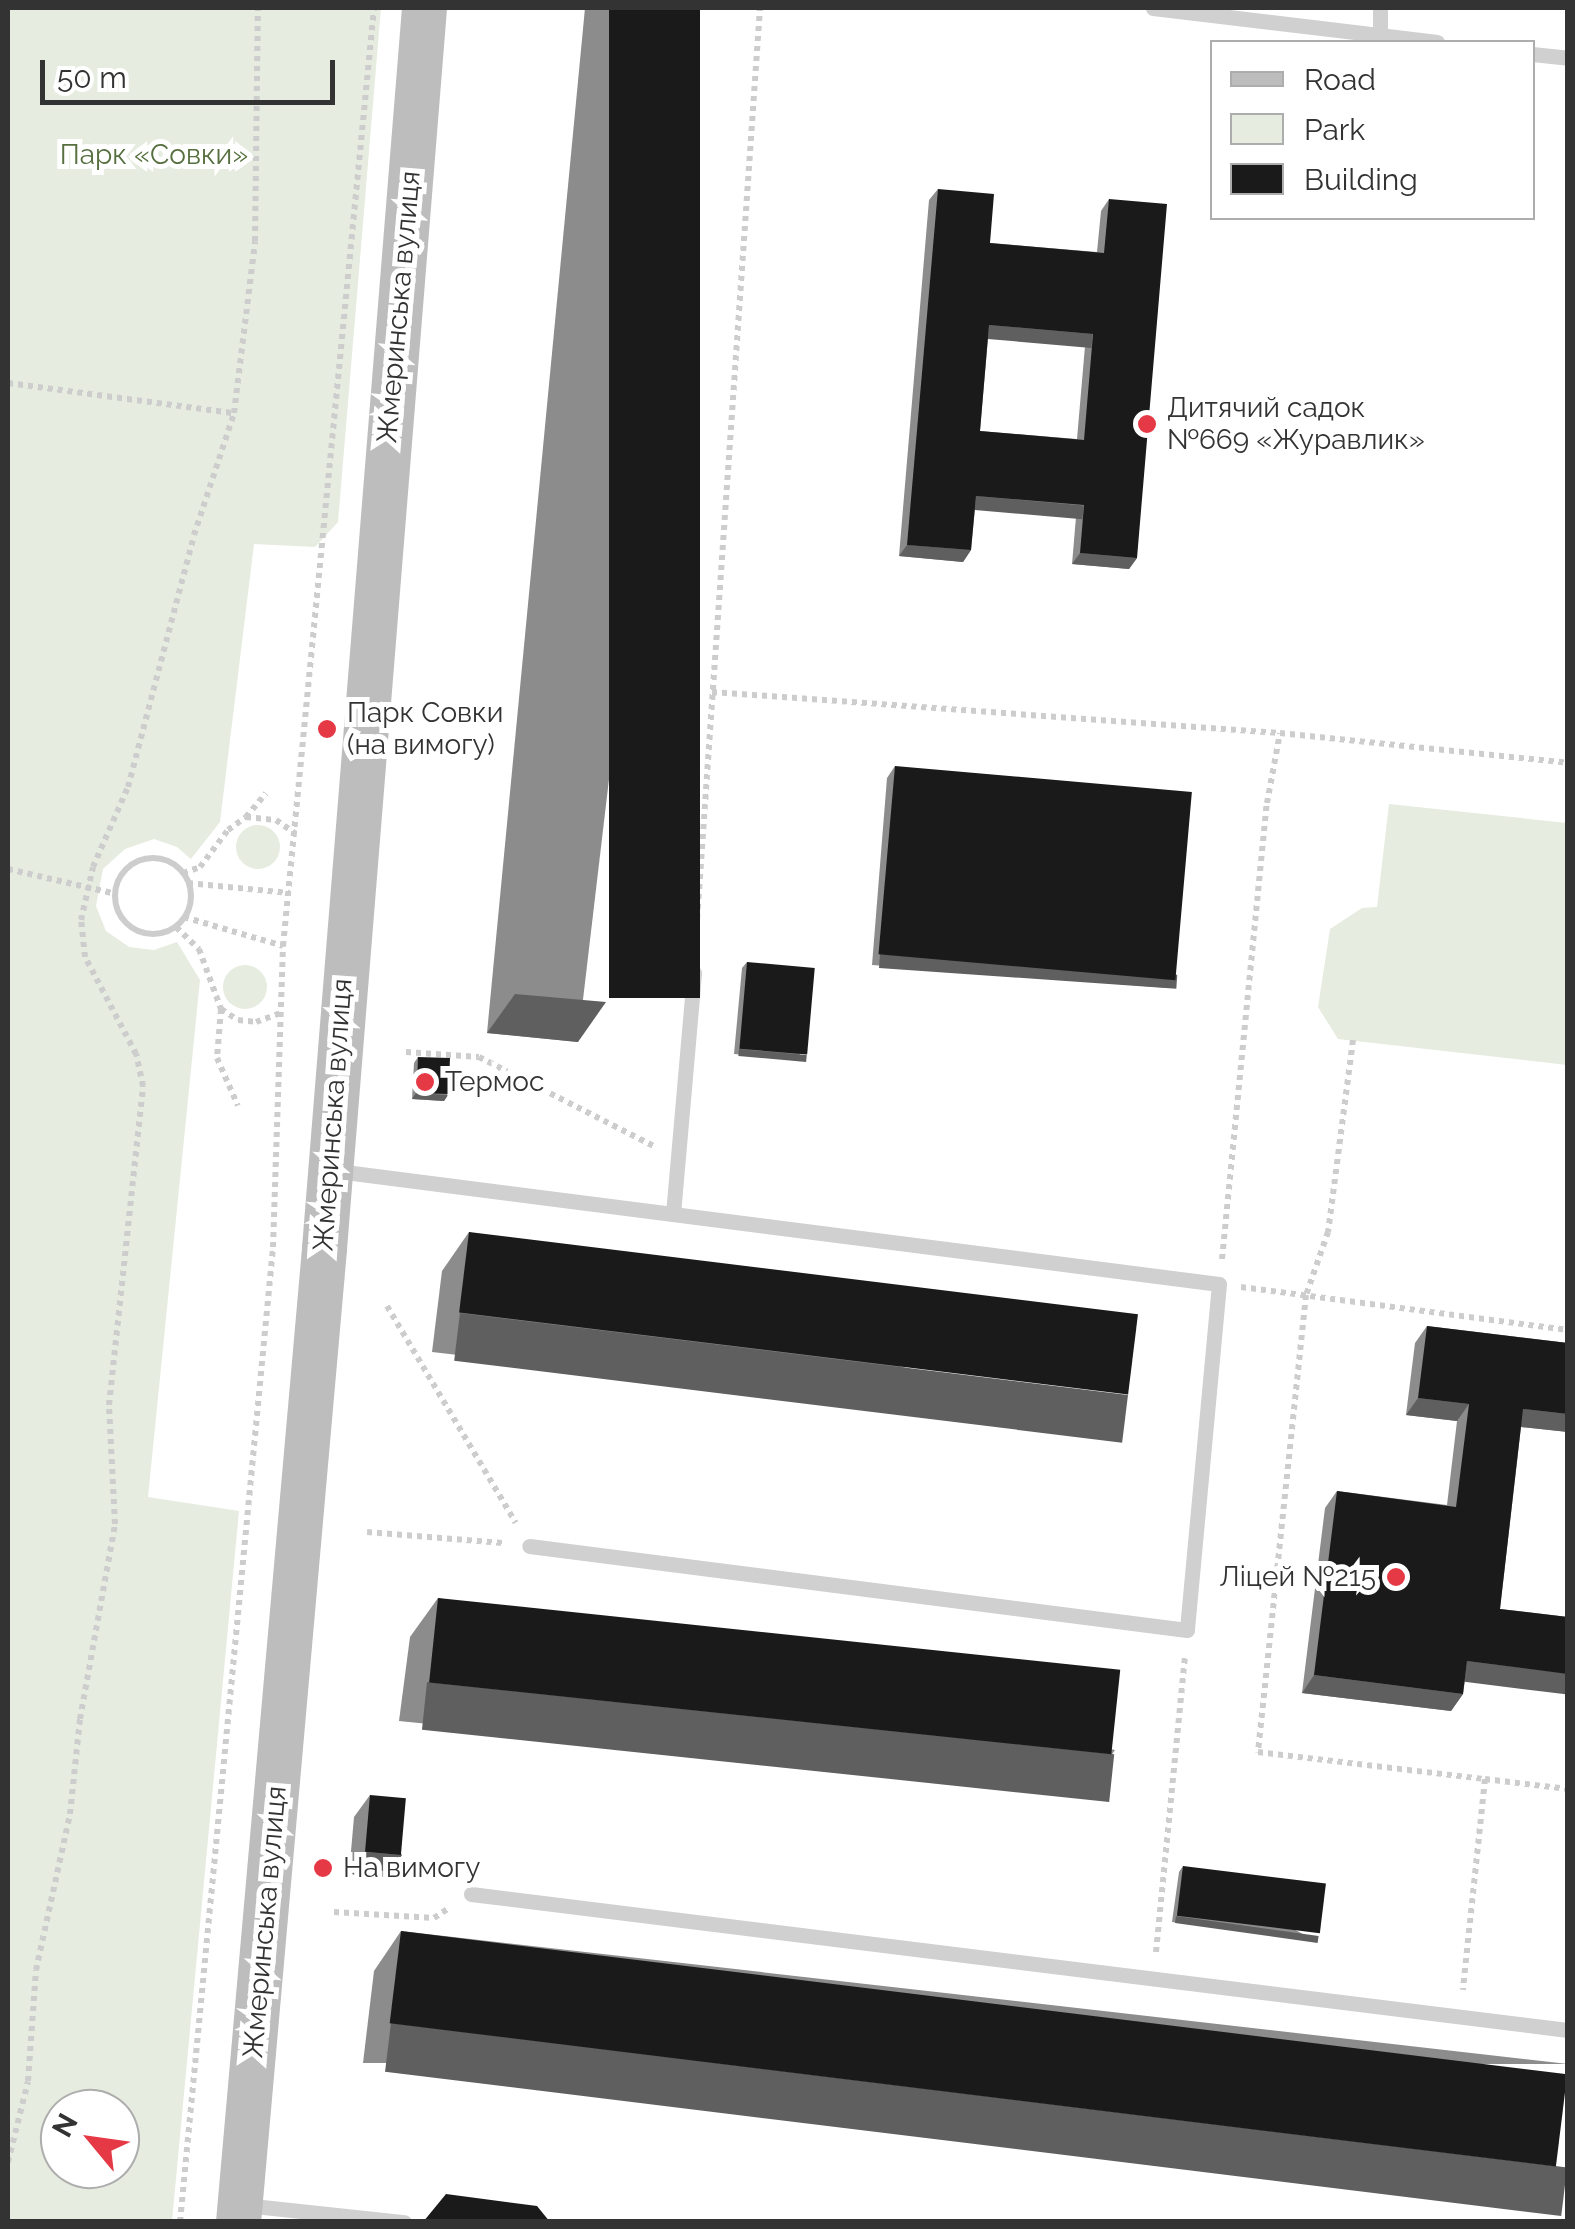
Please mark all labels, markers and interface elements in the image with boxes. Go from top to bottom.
scale bar [45,40,340,102]
legend [1210,40,1535,220]
text: 50 m [57,60,127,95]
text: Road [1304,62,1376,97]
text: Park [1304,112,1365,147]
park label: Парк «Совки» [60,138,248,172]
text: Building [1304,162,1418,197]
street label: Жмеринська вулиця [370,169,428,445]
place label: Дитячий садок №669 «Журавлик» [1167,391,1425,457]
marker: Дитячий садок №669 «Журавлик» [1136,413,1158,435]
place label: Парк Совки (на вимогу) [347,696,503,762]
marker: Парк Совки (на вимогу) [316,718,338,740]
street label: Жмеринська вулиця [307,978,359,1252]
place label: Термос [445,1065,544,1099]
marker: Термос [414,1071,436,1093]
place label: Ліцей №215 [1219,1560,1376,1594]
marker: Ліцей №215 [1385,1566,1407,1588]
street label: Жмеринська вулиця [236,1784,294,2060]
place label: На вимогу [343,1851,480,1885]
marker: На вимогу [312,1857,334,1879]
north arrow [40,2089,140,2189]
text: N [45,2108,85,2143]

